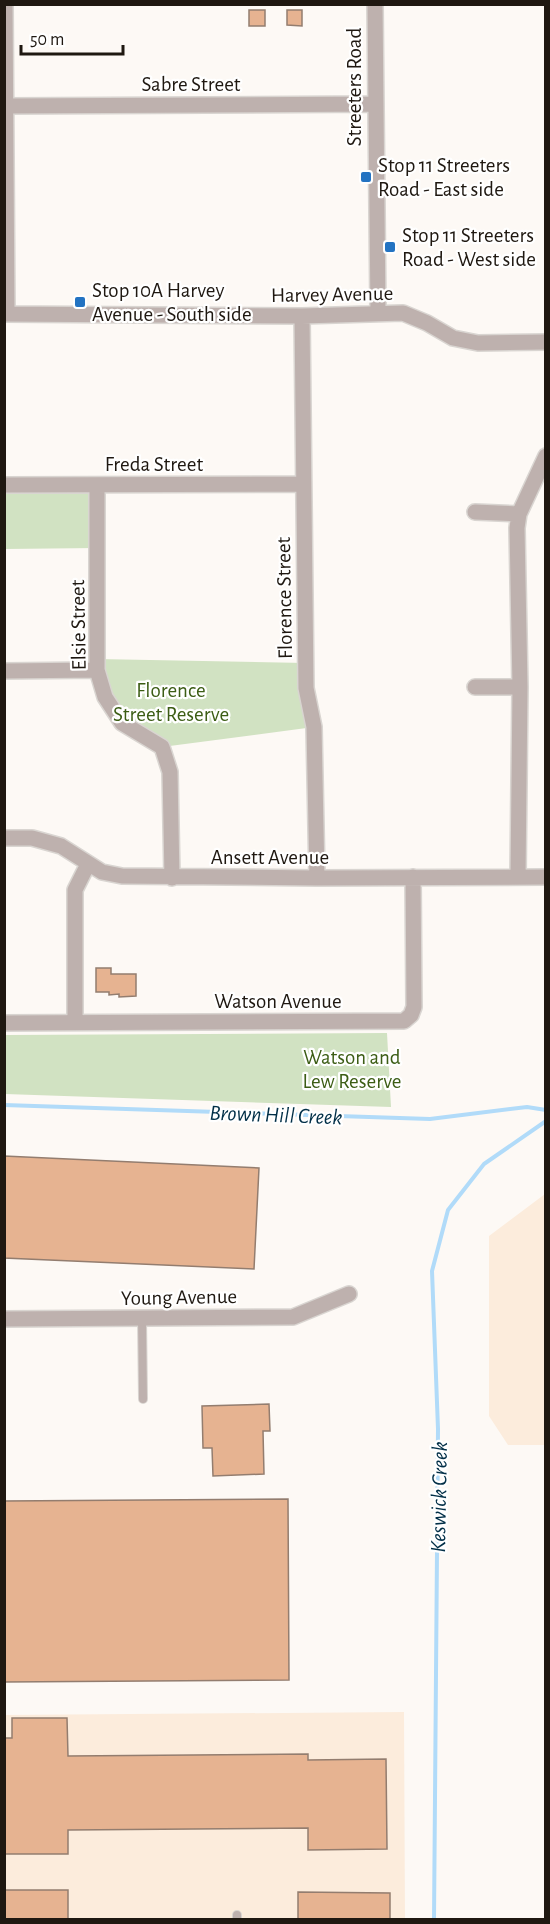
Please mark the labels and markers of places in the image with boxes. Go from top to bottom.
place label: Stop 11 Streeters Road - East side [378,155,510,200]
marker: Stop 11 Streeters Road - East side [359,170,373,184]
place label: Stop 11 Streeters Road - West side [402,225,536,270]
marker: Stop 11 Streeters Road - West side [383,240,397,254]
place label: Stop 10A Harvey Avenue - South side [92,280,252,325]
marker: Stop 10A Harvey Avenue - South side [73,295,87,309]

